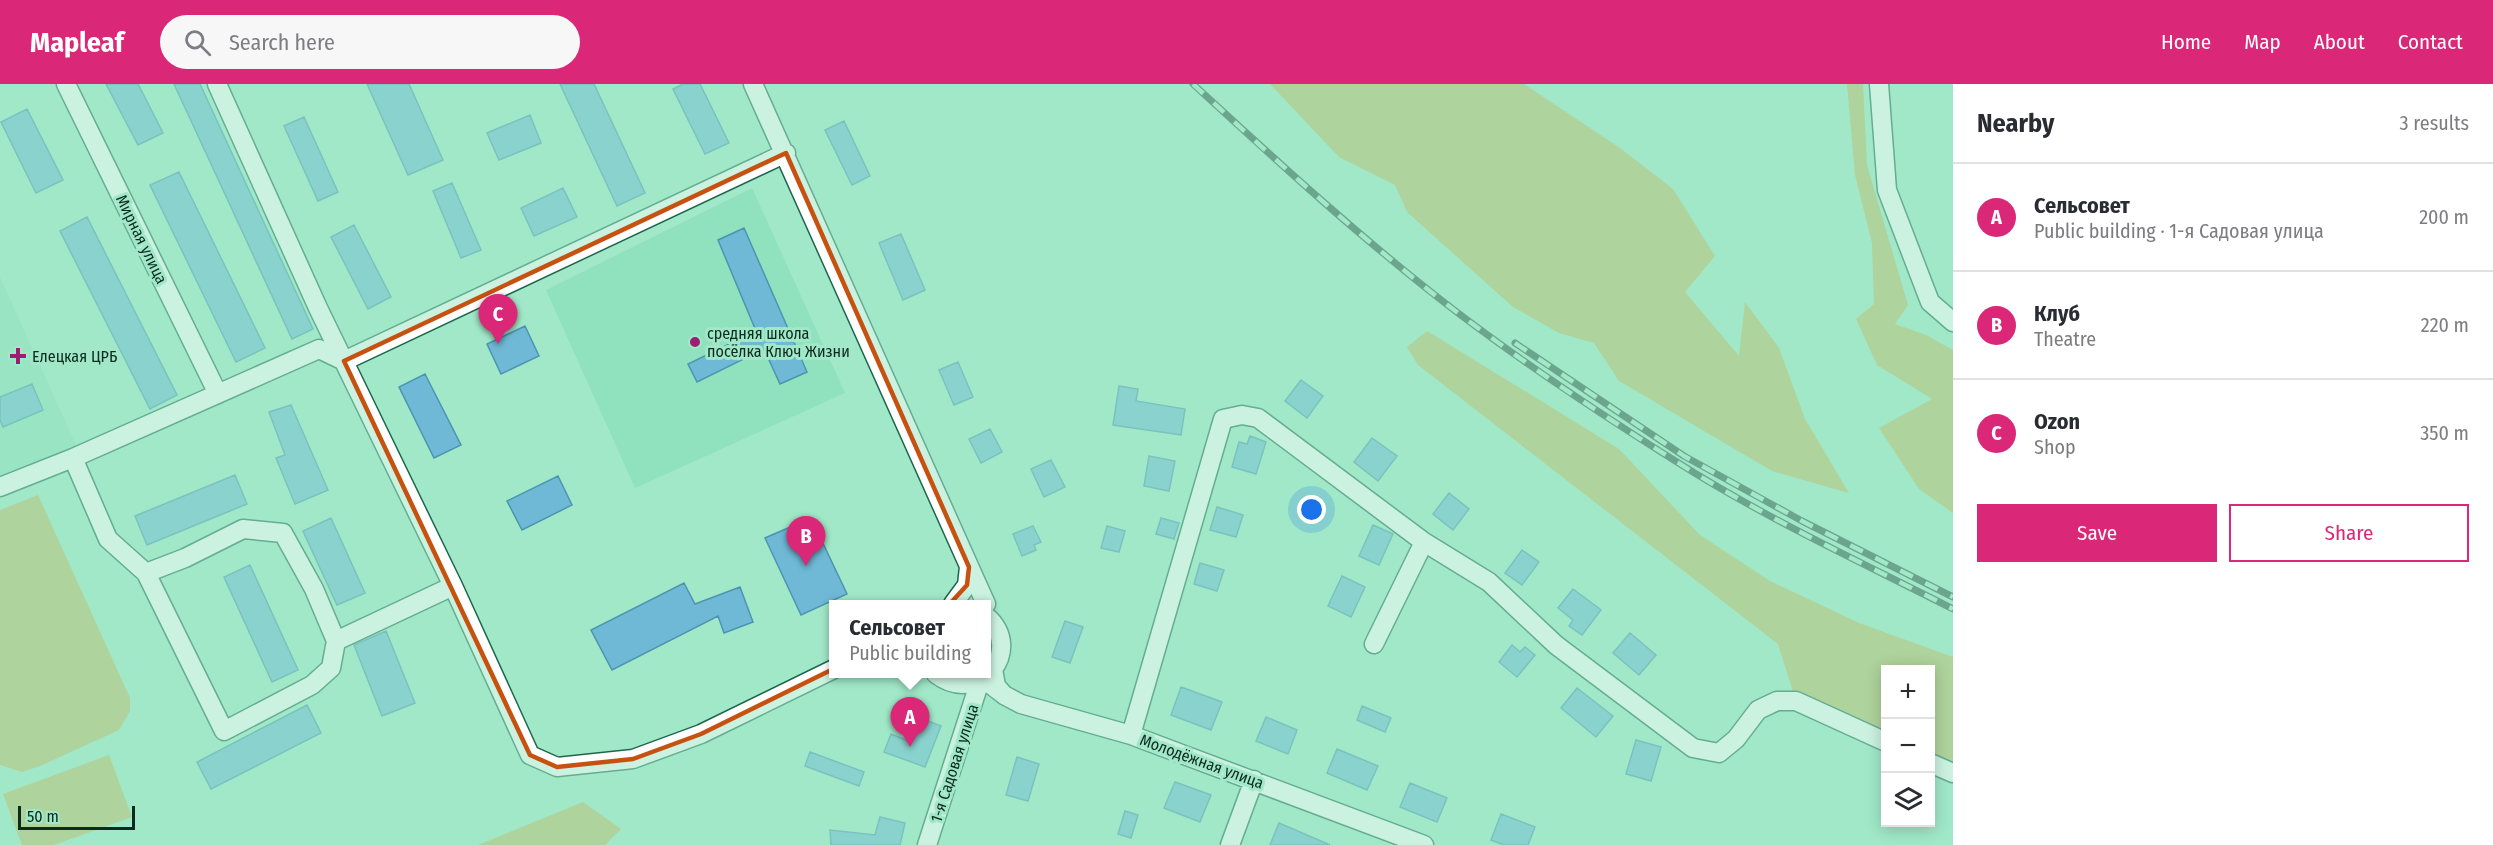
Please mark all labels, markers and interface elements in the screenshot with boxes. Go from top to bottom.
search box [160,15,580,69]
text: Mapleaf [30,26,124,59]
icon: search [181,26,214,59]
text: Search here [229,29,335,56]
text: Home [2161,29,2211,55]
text: Map [2244,29,2281,55]
text: About [2314,29,2365,55]
text: Contact [2398,29,2463,55]
text: Nearby [1977,108,2054,139]
text: 3 results [2400,111,2469,135]
street label: Мирная улица [112,192,171,287]
text: Сельсовет [2034,192,2130,219]
text: A [1991,205,2002,229]
text: 200 m [2419,205,2469,229]
text: Public building · 1-я Садовая улица [2034,219,2324,243]
pin: C [478,294,518,344]
text: Клуб [2034,300,2080,327]
text: B [1991,313,2002,337]
text: 220 m [2421,313,2469,337]
place label: средняя школа посёлка Ключ Жизни [707,324,850,361]
text: Theatre [2034,327,2096,351]
marker: средняя школа посёлка Ключ Жизни [688,335,702,349]
marker: Елецкая ЦРБ [9,347,27,365]
place label: Елецкая ЦРБ [32,347,117,366]
text: Ozon [2034,408,2080,435]
text: C [1991,421,2002,445]
text: 350 m [2420,421,2469,445]
text: Shop [2034,435,2076,459]
your location [1297,495,1326,524]
button: Save [1977,504,2217,562]
button: Share [2229,504,2469,562]
pin: B [786,516,826,566]
popup [829,600,991,678]
text: Сельсовет [849,614,945,641]
text: Public building [849,641,971,665]
map controls [1881,665,1935,827]
button: + [1881,665,1935,719]
pin: A [890,698,930,747]
street label: 1-я Садовая улица [926,701,983,825]
button: − [1881,719,1935,773]
street label: Молодёжная улица [1137,730,1266,793]
button: layers [1881,773,1935,827]
scale bar [18,803,135,830]
text: 50 m [27,807,59,826]

